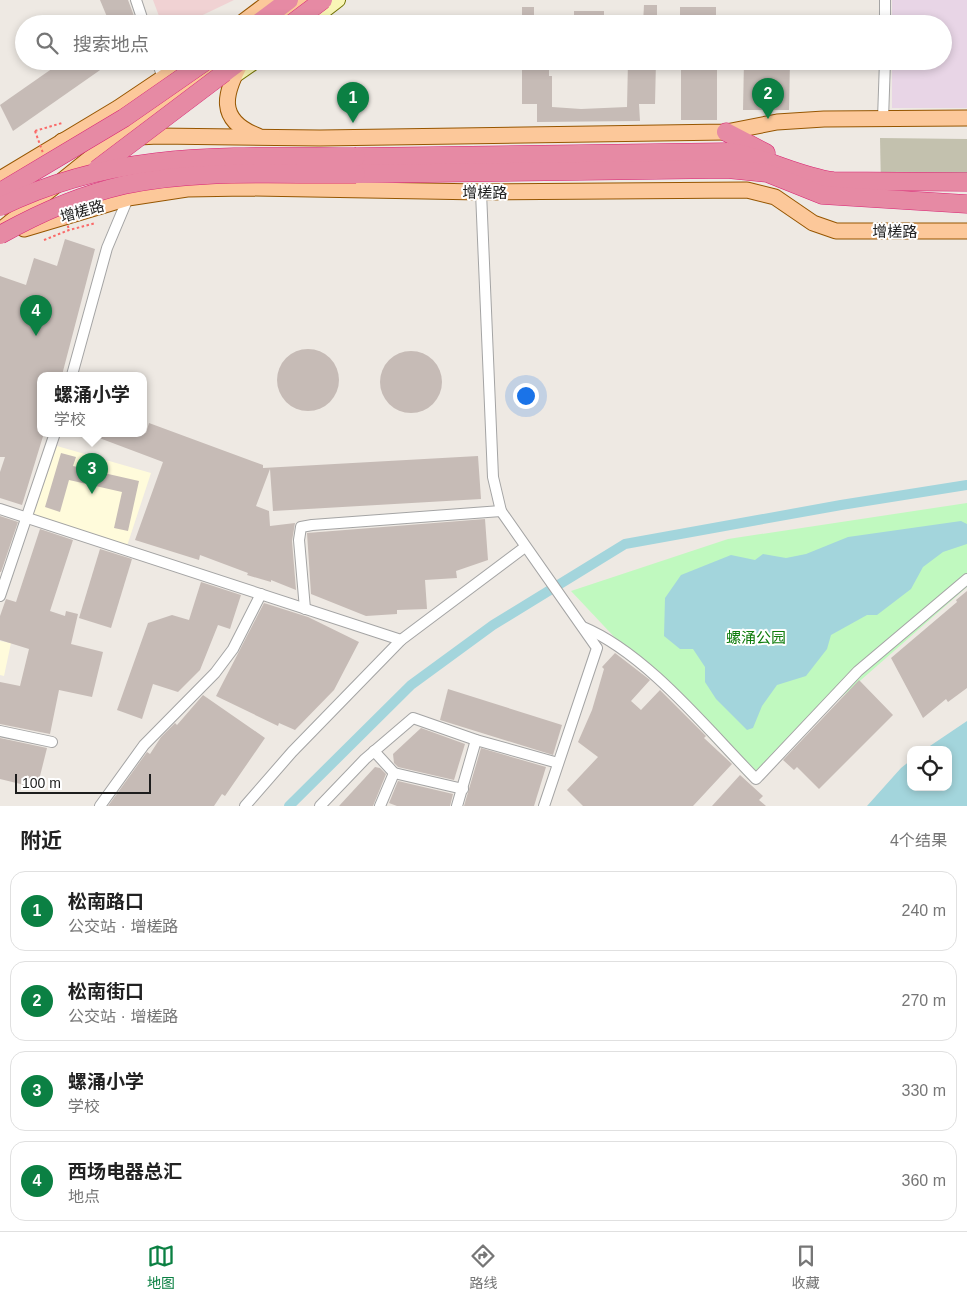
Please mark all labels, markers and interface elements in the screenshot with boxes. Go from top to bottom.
search box [15,15,952,70]
icon: search [33,29,61,57]
text: 搜索地点 [73,34,149,55]
pin: 2 [752,78,784,119]
pin: 1 [337,82,369,123]
street label: 增槎路 [462,184,508,201]
street label: 增槎路 [58,197,106,225]
street label: 增槎路 [872,223,918,240]
pin: 4 [20,295,52,336]
popup [37,372,147,437]
your location [513,383,539,409]
text: 螺涌小学 [54,384,130,405]
text: 学校 [54,411,86,428]
pin: 3 [76,453,108,494]
park label: 螺涌公园 [726,629,786,646]
map controls [907,746,952,791]
button: locate [907,746,952,791]
scale bar [15,771,151,794]
text: 100 m [22,775,61,791]
text: 附近 [20,829,62,852]
text: 4个结果 [890,832,947,849]
text: 松南路口 [68,891,144,912]
text: 1 [33,902,41,919]
text: 240 m [902,902,946,919]
text: 公交站 · 增槎路 [68,918,178,935]
text: 松南街口 [68,981,144,1002]
text: 2 [33,992,41,1009]
text: 270 m [902,992,946,1009]
text: 公交站 · 增槎路 [68,1008,178,1025]
text: 螺涌小学 [68,1071,144,1092]
text: 3 [33,1082,41,1099]
text: 330 m [902,1082,946,1099]
text: 学校 [68,1098,100,1115]
text: 西场电器总汇 [68,1161,182,1182]
text: 4 [33,1172,41,1189]
text: 360 m [902,1172,946,1189]
text: 地点 [68,1188,100,1205]
tab: 地图 [147,1242,175,1292]
tab: 路线 [469,1242,497,1292]
tab: 收藏 [792,1242,820,1292]

